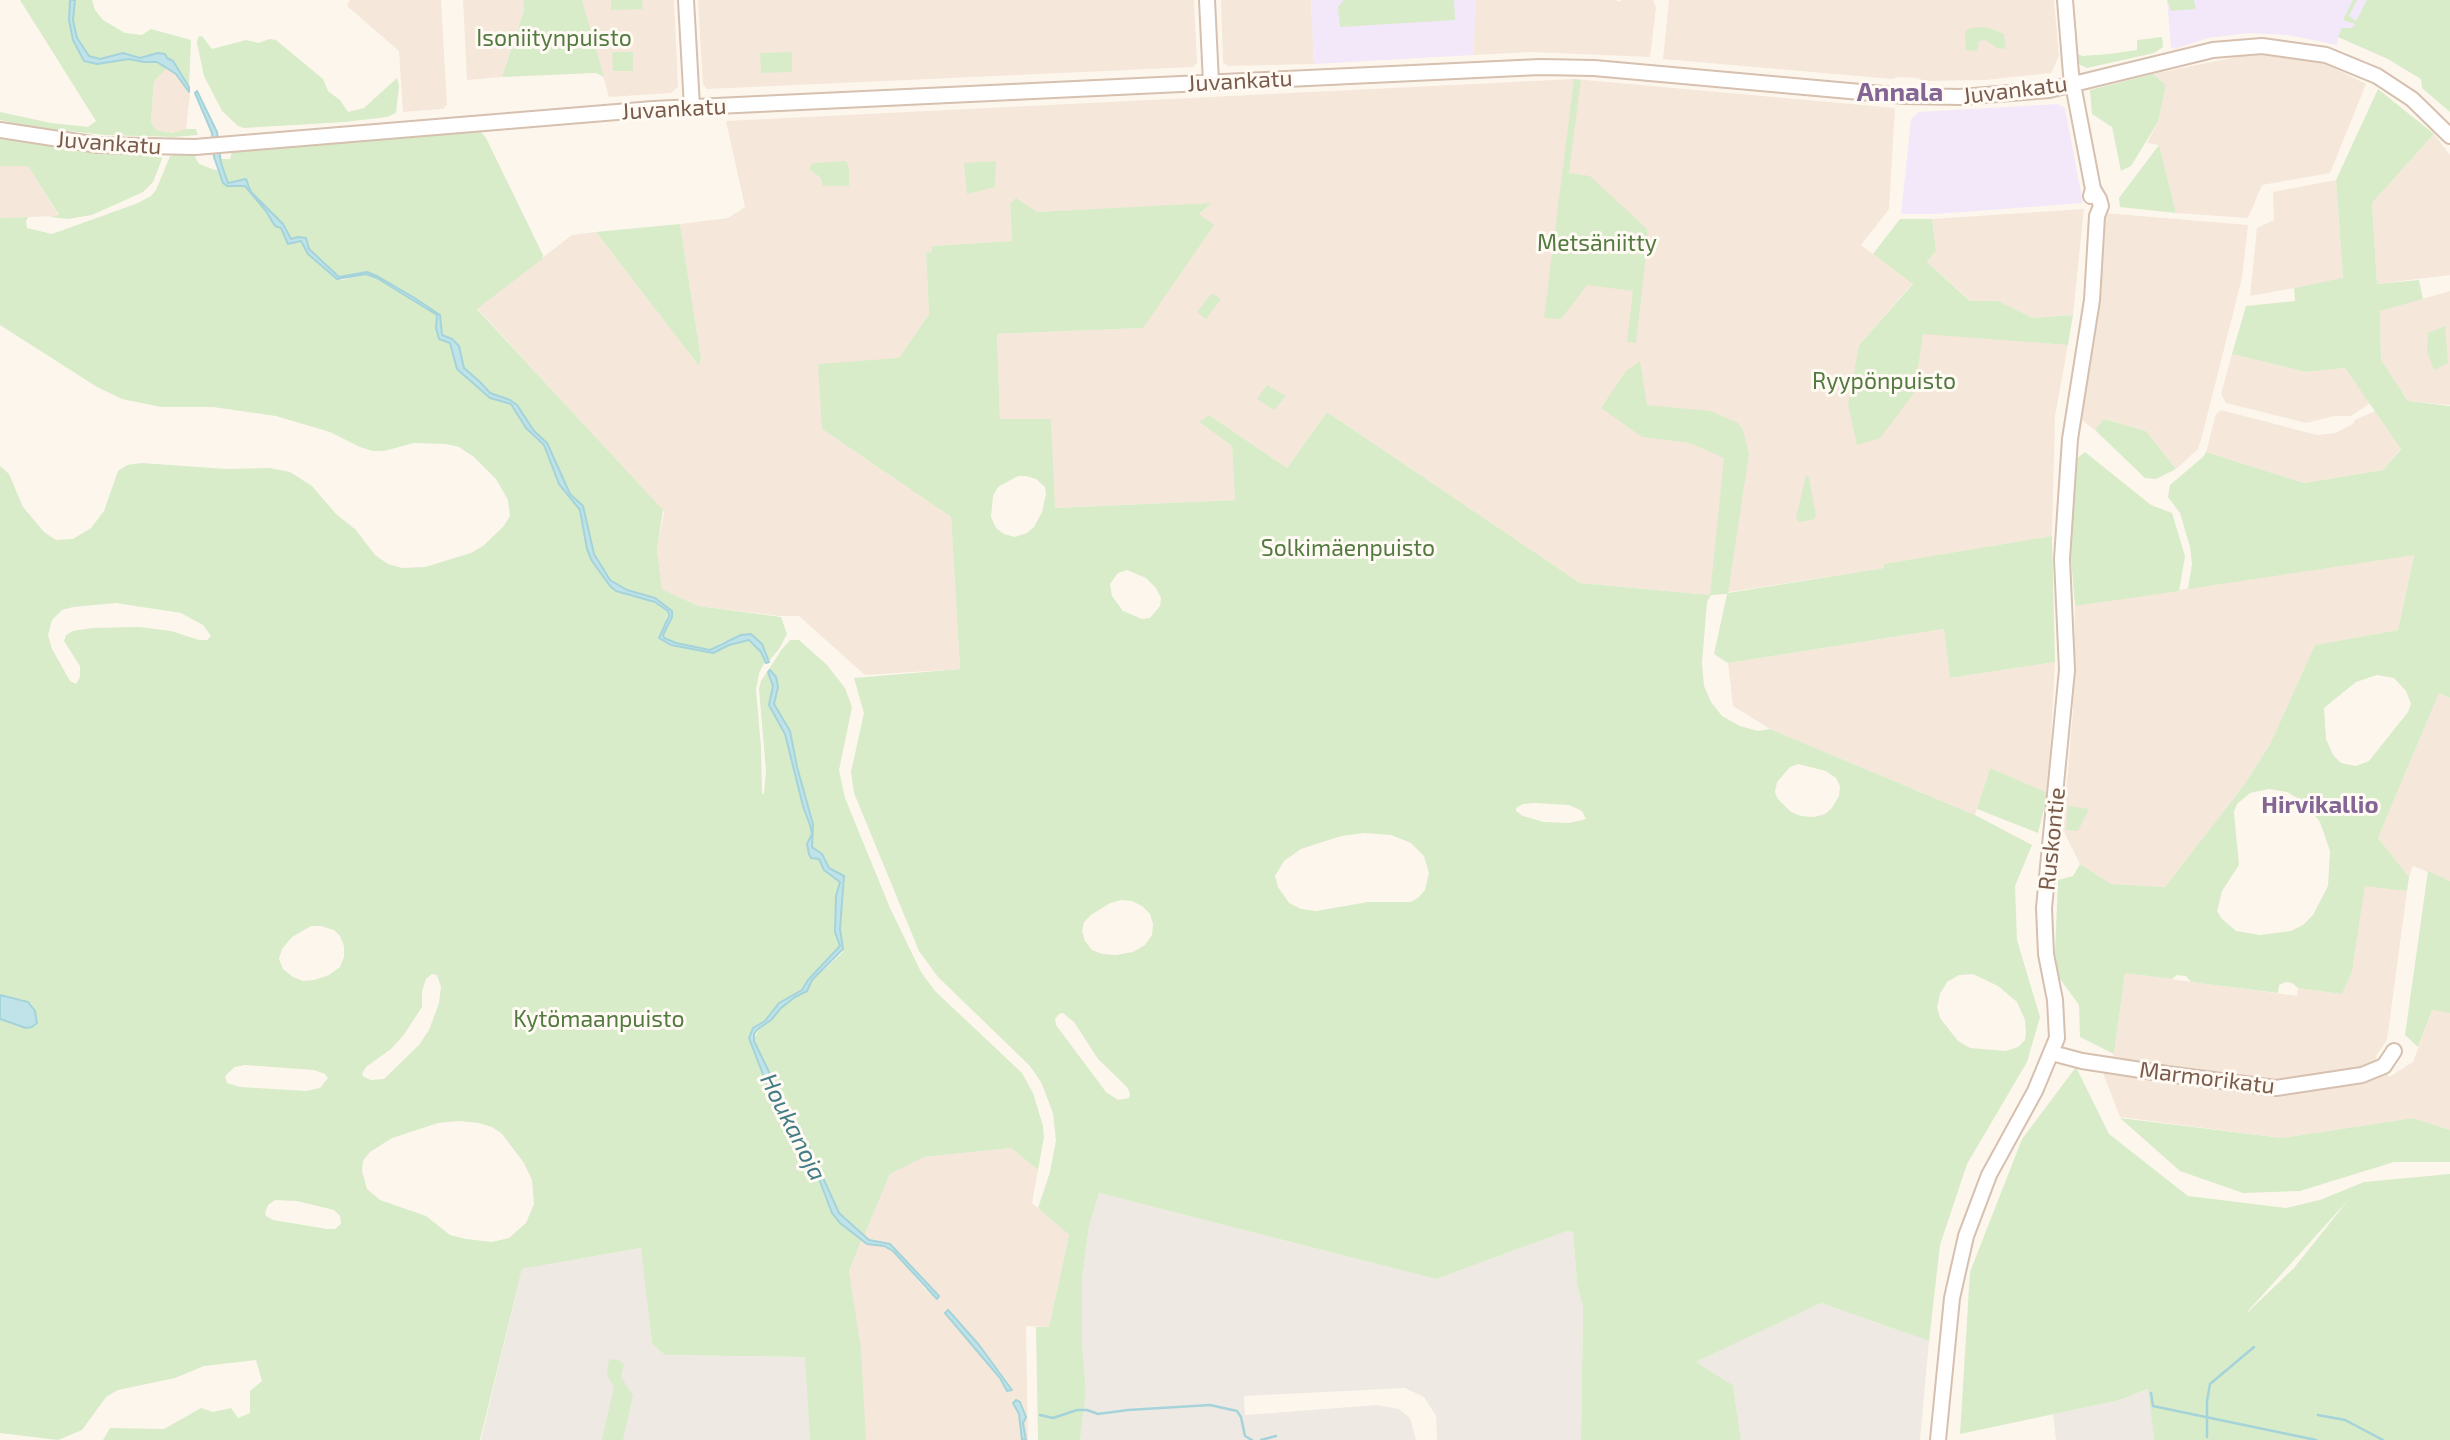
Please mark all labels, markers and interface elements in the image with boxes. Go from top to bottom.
park label: Isoniitynpuisto [476,24,632,52]
street label: Juvankatu [1187,64,1293,98]
street label: Juvankatu [1961,70,2069,110]
district label: Annala [1857,76,1943,108]
street label: Juvankatu [621,92,727,126]
street label: Juvankatu [56,126,162,160]
park label: Metsäniitty [1537,229,1657,257]
park label: Ryypönpuisto [1812,367,1956,395]
park label: Solkimäenpuisto [1261,534,1435,562]
street label: Ruskontie [2033,786,2071,892]
district label: Hirvikallio [2261,791,2379,819]
park label: Kytömaanpuisto [513,1005,685,1033]
street label: Marmorikatu [2138,1056,2276,1100]
water label: Houkanoja [754,1069,832,1185]

